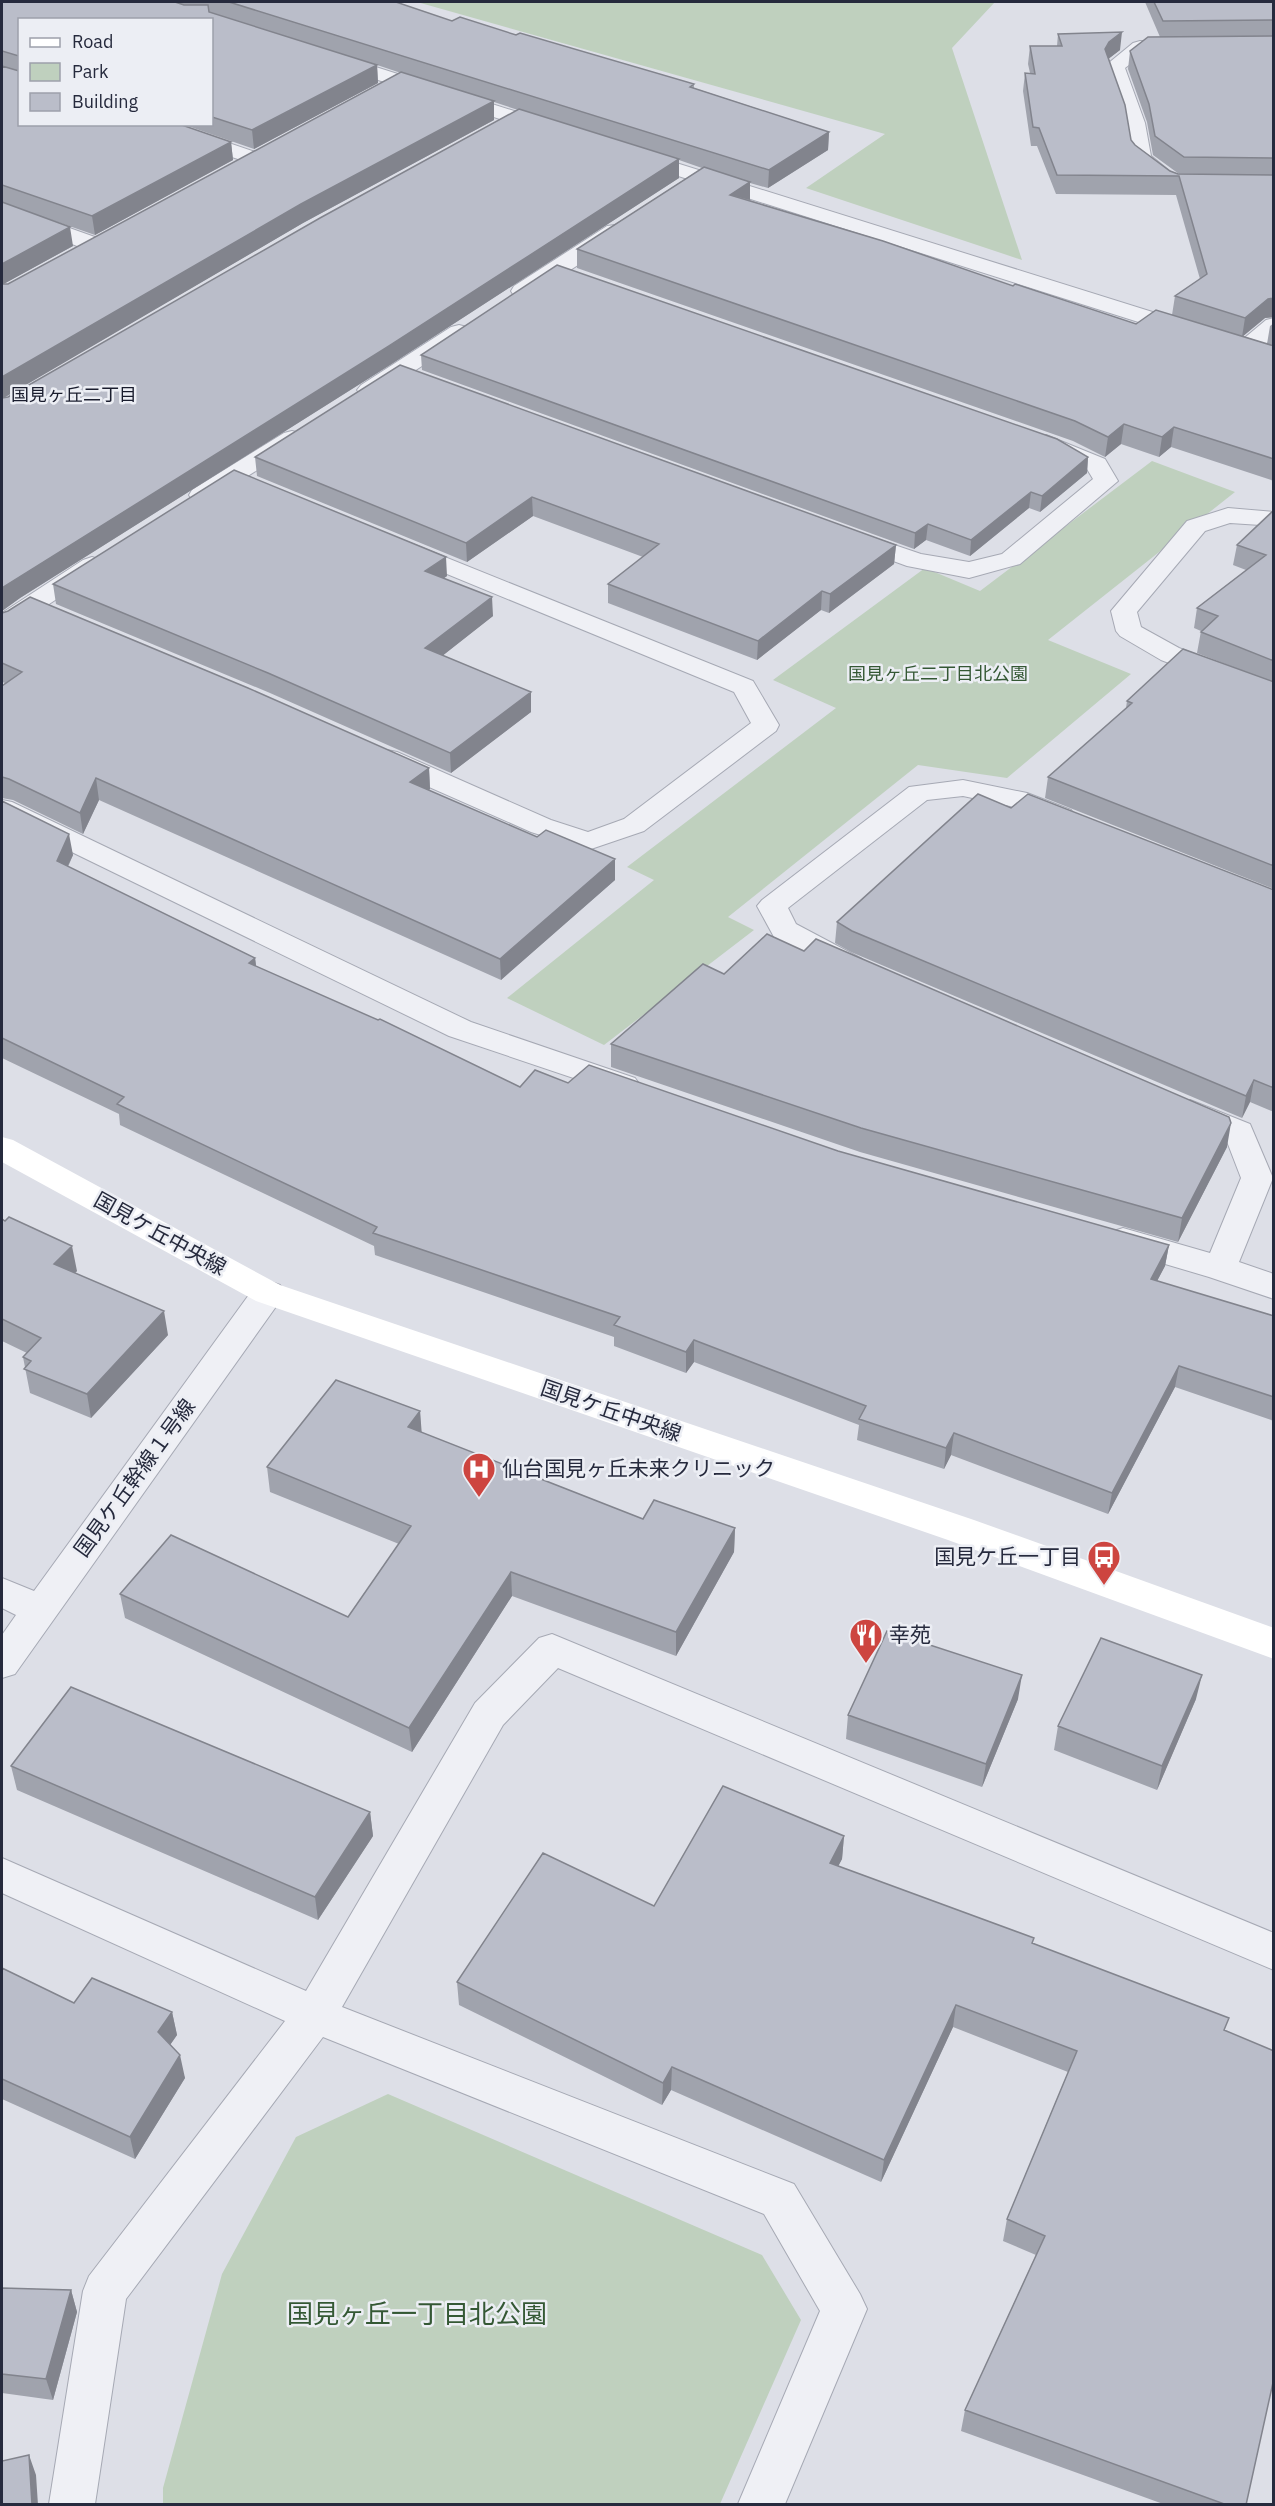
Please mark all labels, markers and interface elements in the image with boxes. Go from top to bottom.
legend [18,18,213,126]
text: Road [72,30,113,53]
text: Park [72,60,109,83]
text: Building [72,90,139,113]
district label: 国見ヶ丘二丁目 [11,383,137,406]
park label: 国見ヶ丘二丁目北公園 [848,662,1028,685]
street label: 国見ケ丘中央線 [89,1185,232,1281]
street label: 国見ケ丘中央線 [537,1373,685,1447]
street label: 国見ケ丘幹線１号線 [67,1393,201,1562]
hospital icon: 仙台国見ヶ丘未来クリニック [461,1451,497,1498]
place label: 仙台国見ヶ丘未来クリニック [502,1454,775,1482]
bus stop icon: 国見ケ丘一丁目 [1086,1539,1122,1586]
place label: 国見ケ丘一丁目 [934,1542,1081,1570]
restaurant icon: 幸苑 [848,1617,884,1664]
place label: 幸苑 [889,1620,931,1648]
park label: 国見ヶ丘一丁目北公園 [287,2296,547,2330]

